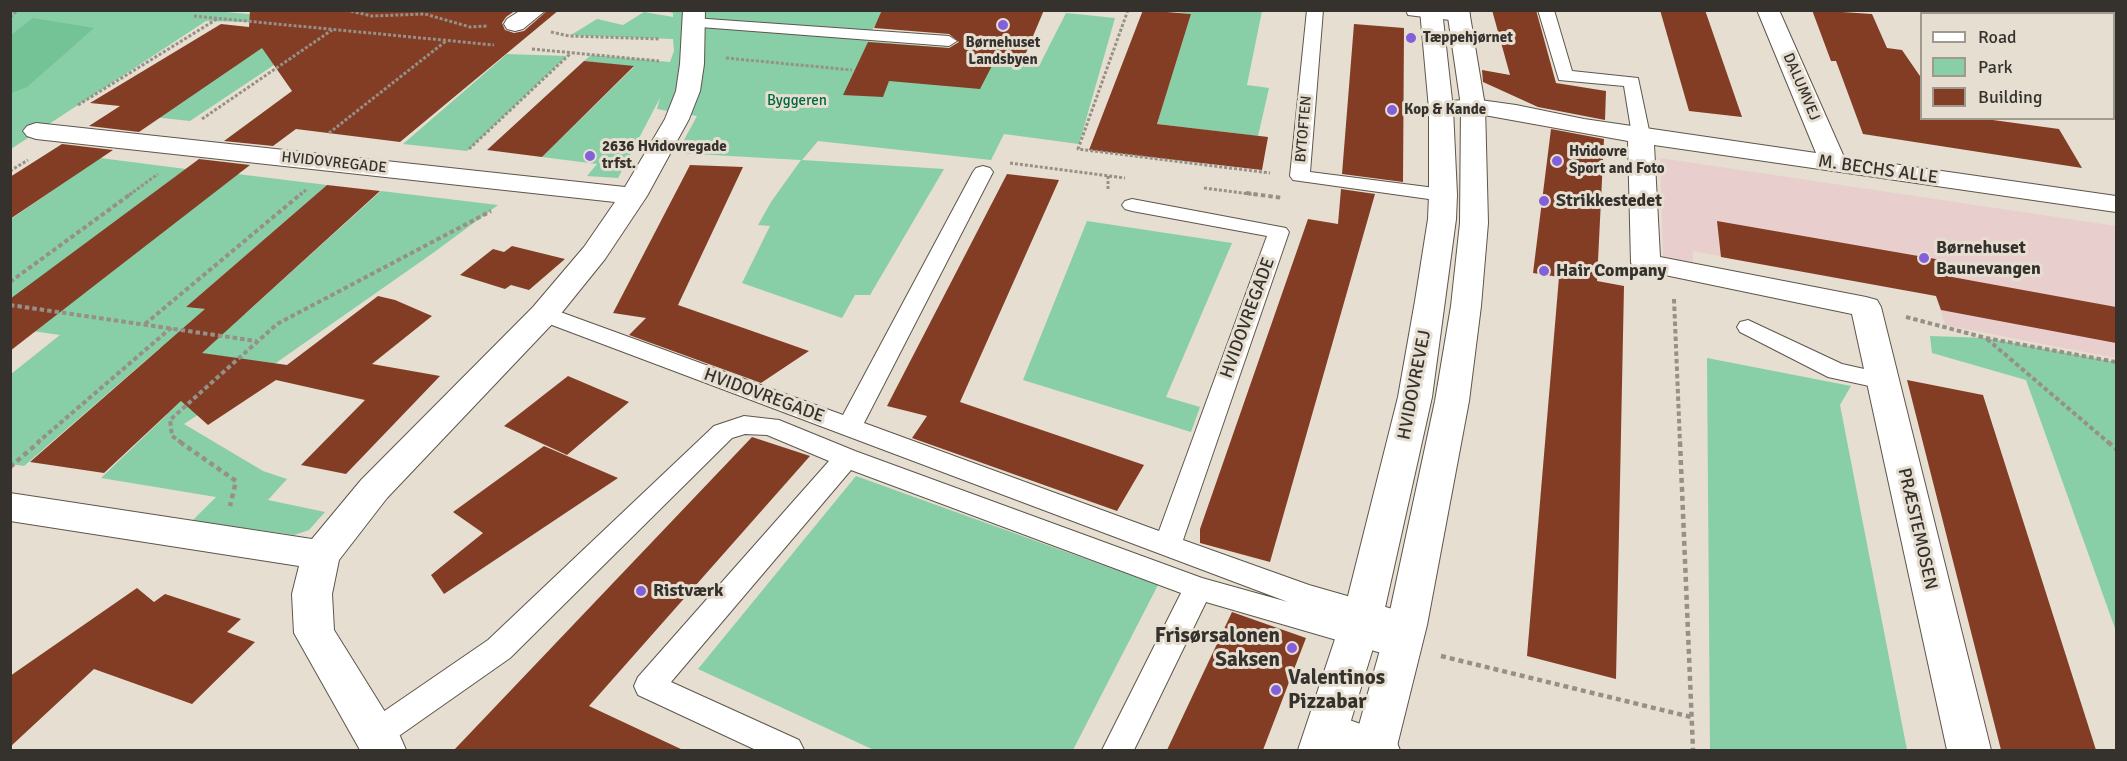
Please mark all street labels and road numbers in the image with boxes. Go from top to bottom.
street label: DALUMVEJ [1779,50,1823,124]
street label: BYTOFTEN [1292,95,1316,163]
street label: HVIDOVREGADE [281,149,387,177]
street label: M. BECHS ALLE [1817,151,1939,189]
street label: HVIDOVREGADE [1216,255,1280,381]
street label: HVIDOVREVEJ [1394,328,1436,442]
street label: HVIDOVREGADE [701,364,827,428]
street label: PRÆSTEMOSEN [1893,466,1941,592]

